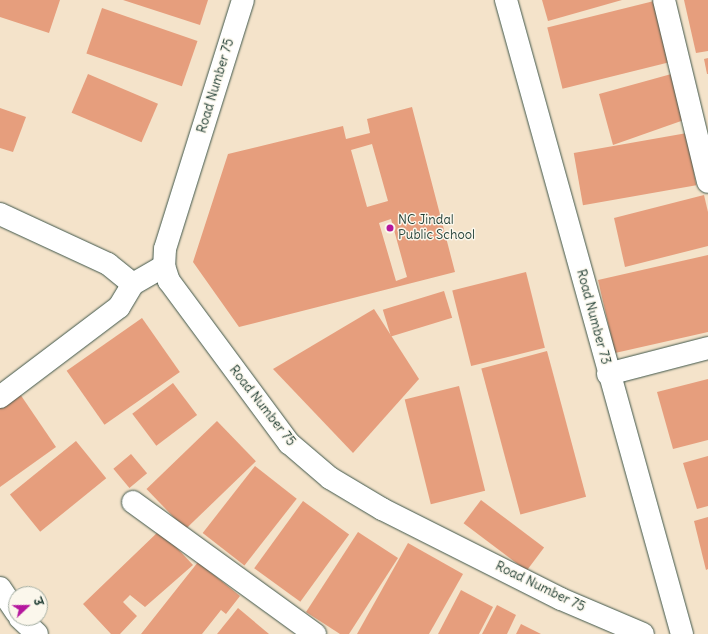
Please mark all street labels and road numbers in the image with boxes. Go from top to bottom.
street label: Road Number 75 [194,37,238,135]
street label: Road Number 73 [573,268,613,366]
street label: Road Number 75 [226,363,298,449]
street label: Road Number 75 [493,559,587,615]

